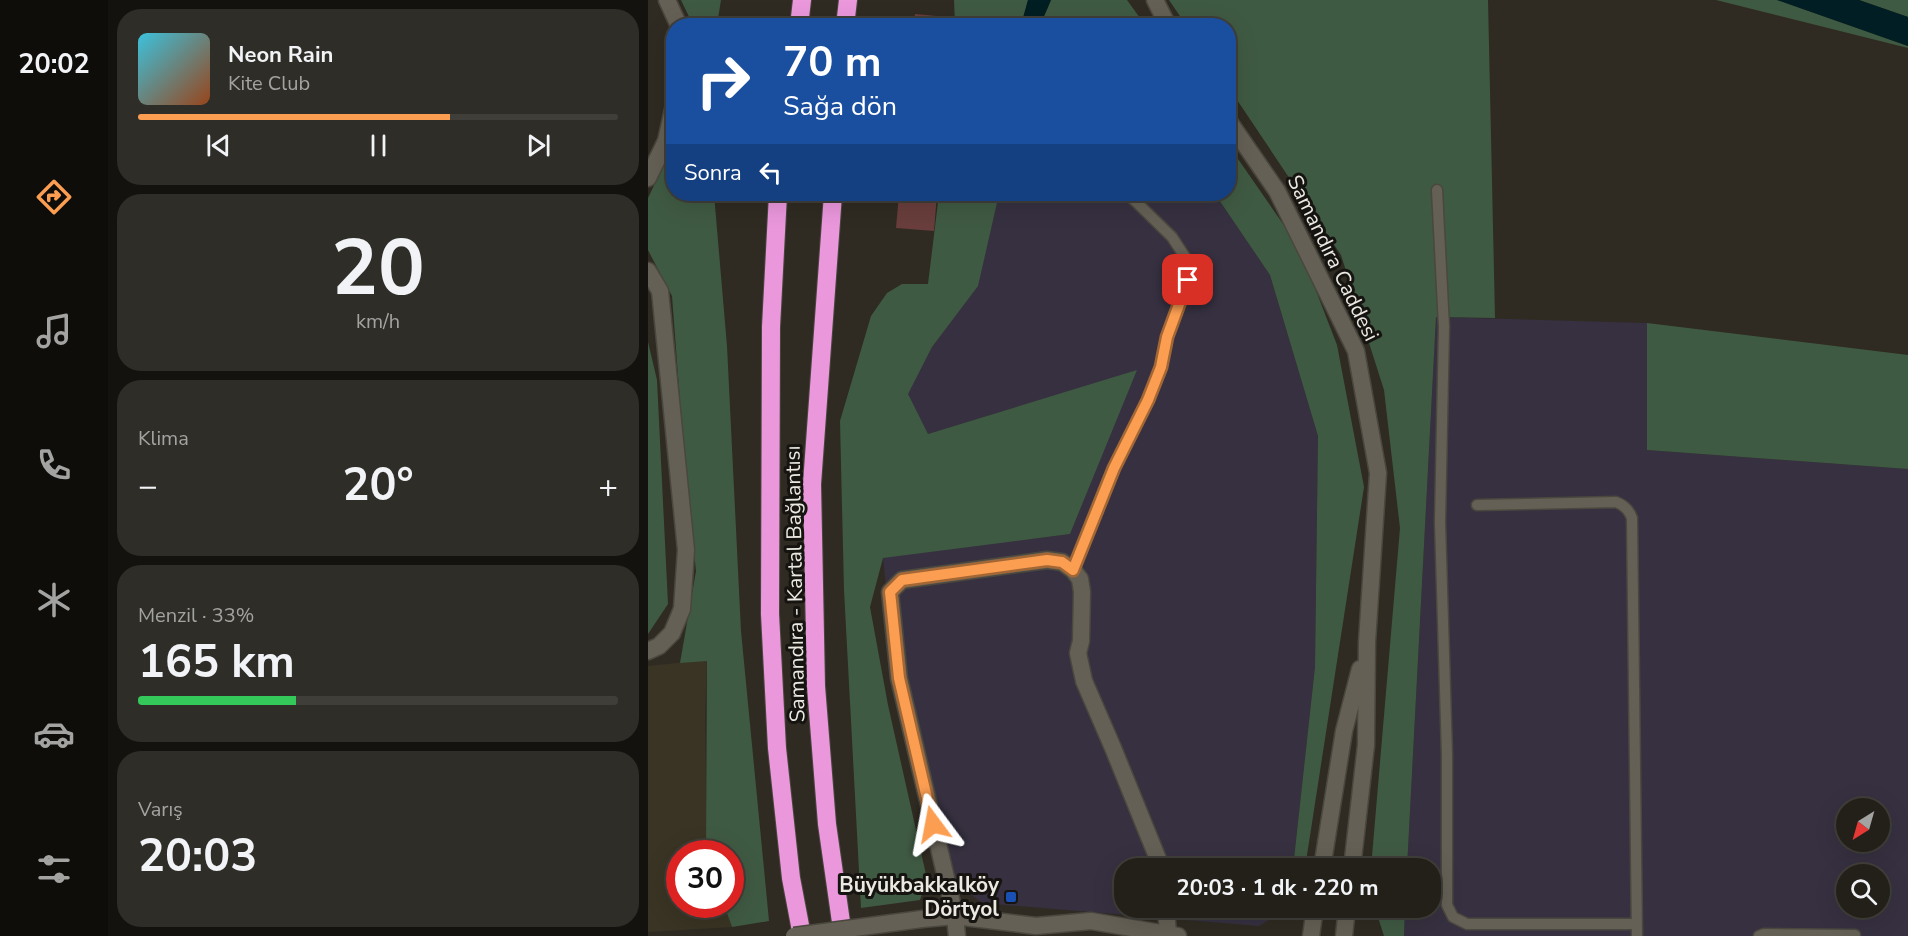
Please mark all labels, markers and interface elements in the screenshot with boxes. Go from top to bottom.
text: 70 m [783,34,882,91]
text: Neon Rain [228,40,333,70]
icon: right [684,42,762,120]
text: 20:02 [18,46,90,83]
text: Kite Club [228,70,310,97]
text: Sağa dön [783,88,897,125]
icon: previous [202,129,235,162]
icon: pause [362,129,395,162]
icon: next [522,129,555,162]
icon: left [754,156,787,189]
text: Sonra [684,158,742,188]
street label: Samandıra Caddesi [1281,170,1385,346]
icon: directions [33,176,75,218]
text: 20 [331,215,425,322]
pin [1162,254,1213,305]
icon: arrive [1171,263,1204,296]
text: km/h [356,308,400,335]
icon: music [33,310,75,352]
text: Klima [138,425,189,452]
icon: phone [33,444,75,486]
street label: Samandıra - Kartal Bağlantısı [779,445,811,723]
text: 20° [342,455,414,516]
text: − [138,464,158,509]
text: + [598,464,618,509]
icon: climate [33,579,75,621]
text: Menzil · 33% [138,602,254,629]
text: 165 km [138,632,295,693]
icon: car [33,713,75,755]
position arrow [901,792,965,856]
text: Varış [138,796,183,823]
north arrow [1836,798,1890,852]
map controls [1836,798,1890,918]
text: 20:03 [138,826,257,887]
speed limit sign: 30 [666,840,744,918]
icon: filters [33,848,75,890]
button: search [1836,864,1890,918]
place label: Büyükbakkalköy Dörtyol [839,871,1000,923]
text: 20:03 · 1 dk · 220 m [1177,873,1378,903]
marker: Büyükbakkalköy Dörtyol [1004,890,1018,904]

